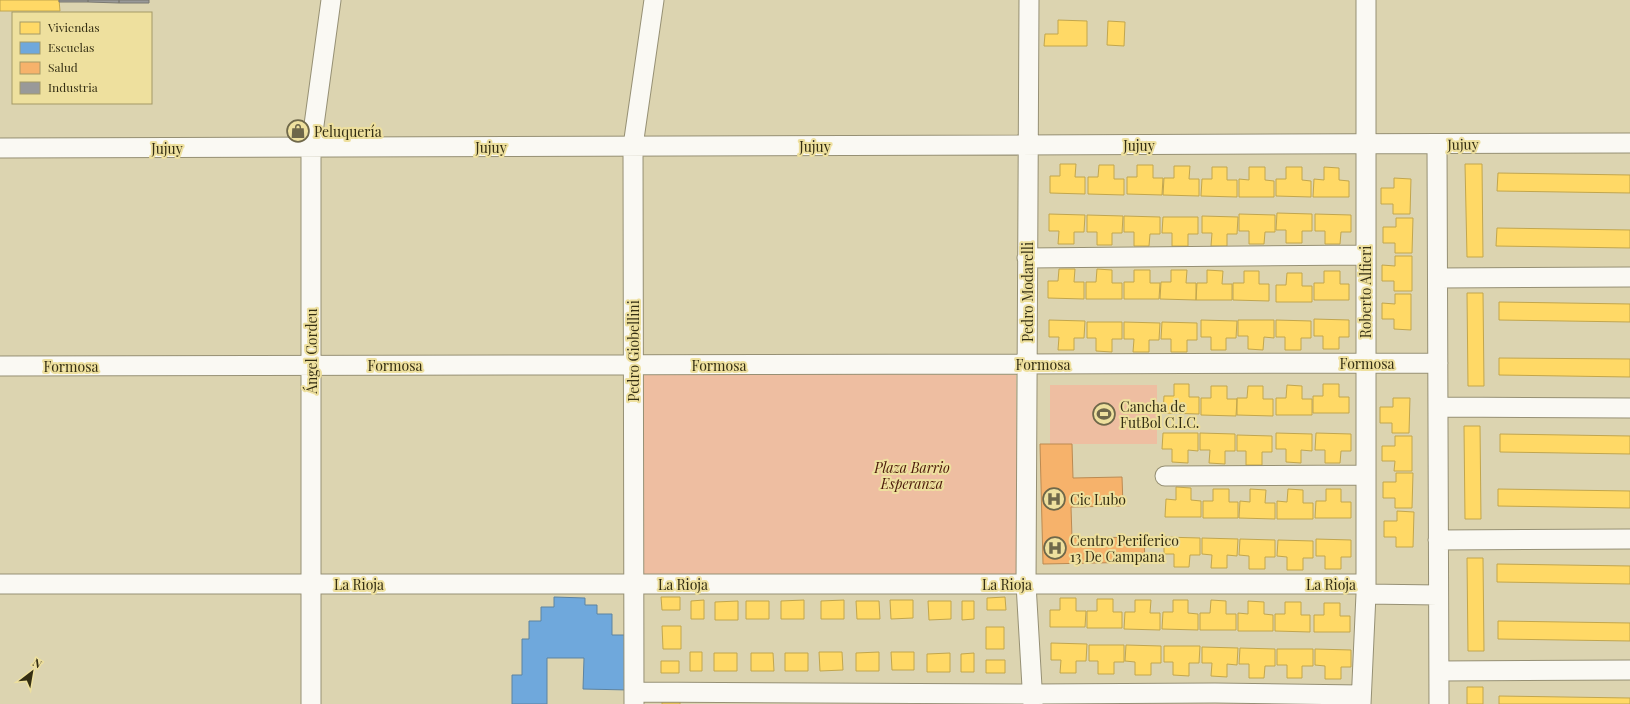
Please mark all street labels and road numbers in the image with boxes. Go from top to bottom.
street label: Jujuy [1446,134,1479,154]
street label: Jujuy [1122,136,1155,155]
street label: Jujuy [798,137,831,156]
street label: Jujuy [474,138,507,157]
street label: Jujuy [150,139,183,158]
street label: Pedro Modarelli [1018,242,1037,342]
street label: Roberto Alfieri [1356,246,1375,338]
street label: Pedro Giobellini [624,300,643,402]
street label: Ángel Cordeu [302,308,321,395]
street label: Formosa [1340,354,1394,373]
street label: Formosa [1016,355,1070,374]
street label: Formosa [368,356,422,375]
street label: Formosa [692,356,746,375]
street label: Formosa [44,357,98,376]
street label: La Rioja [334,575,384,594]
street label: La Rioja [658,575,708,594]
street label: La Rioja [982,575,1032,594]
street label: La Rioja [1306,575,1356,594]

